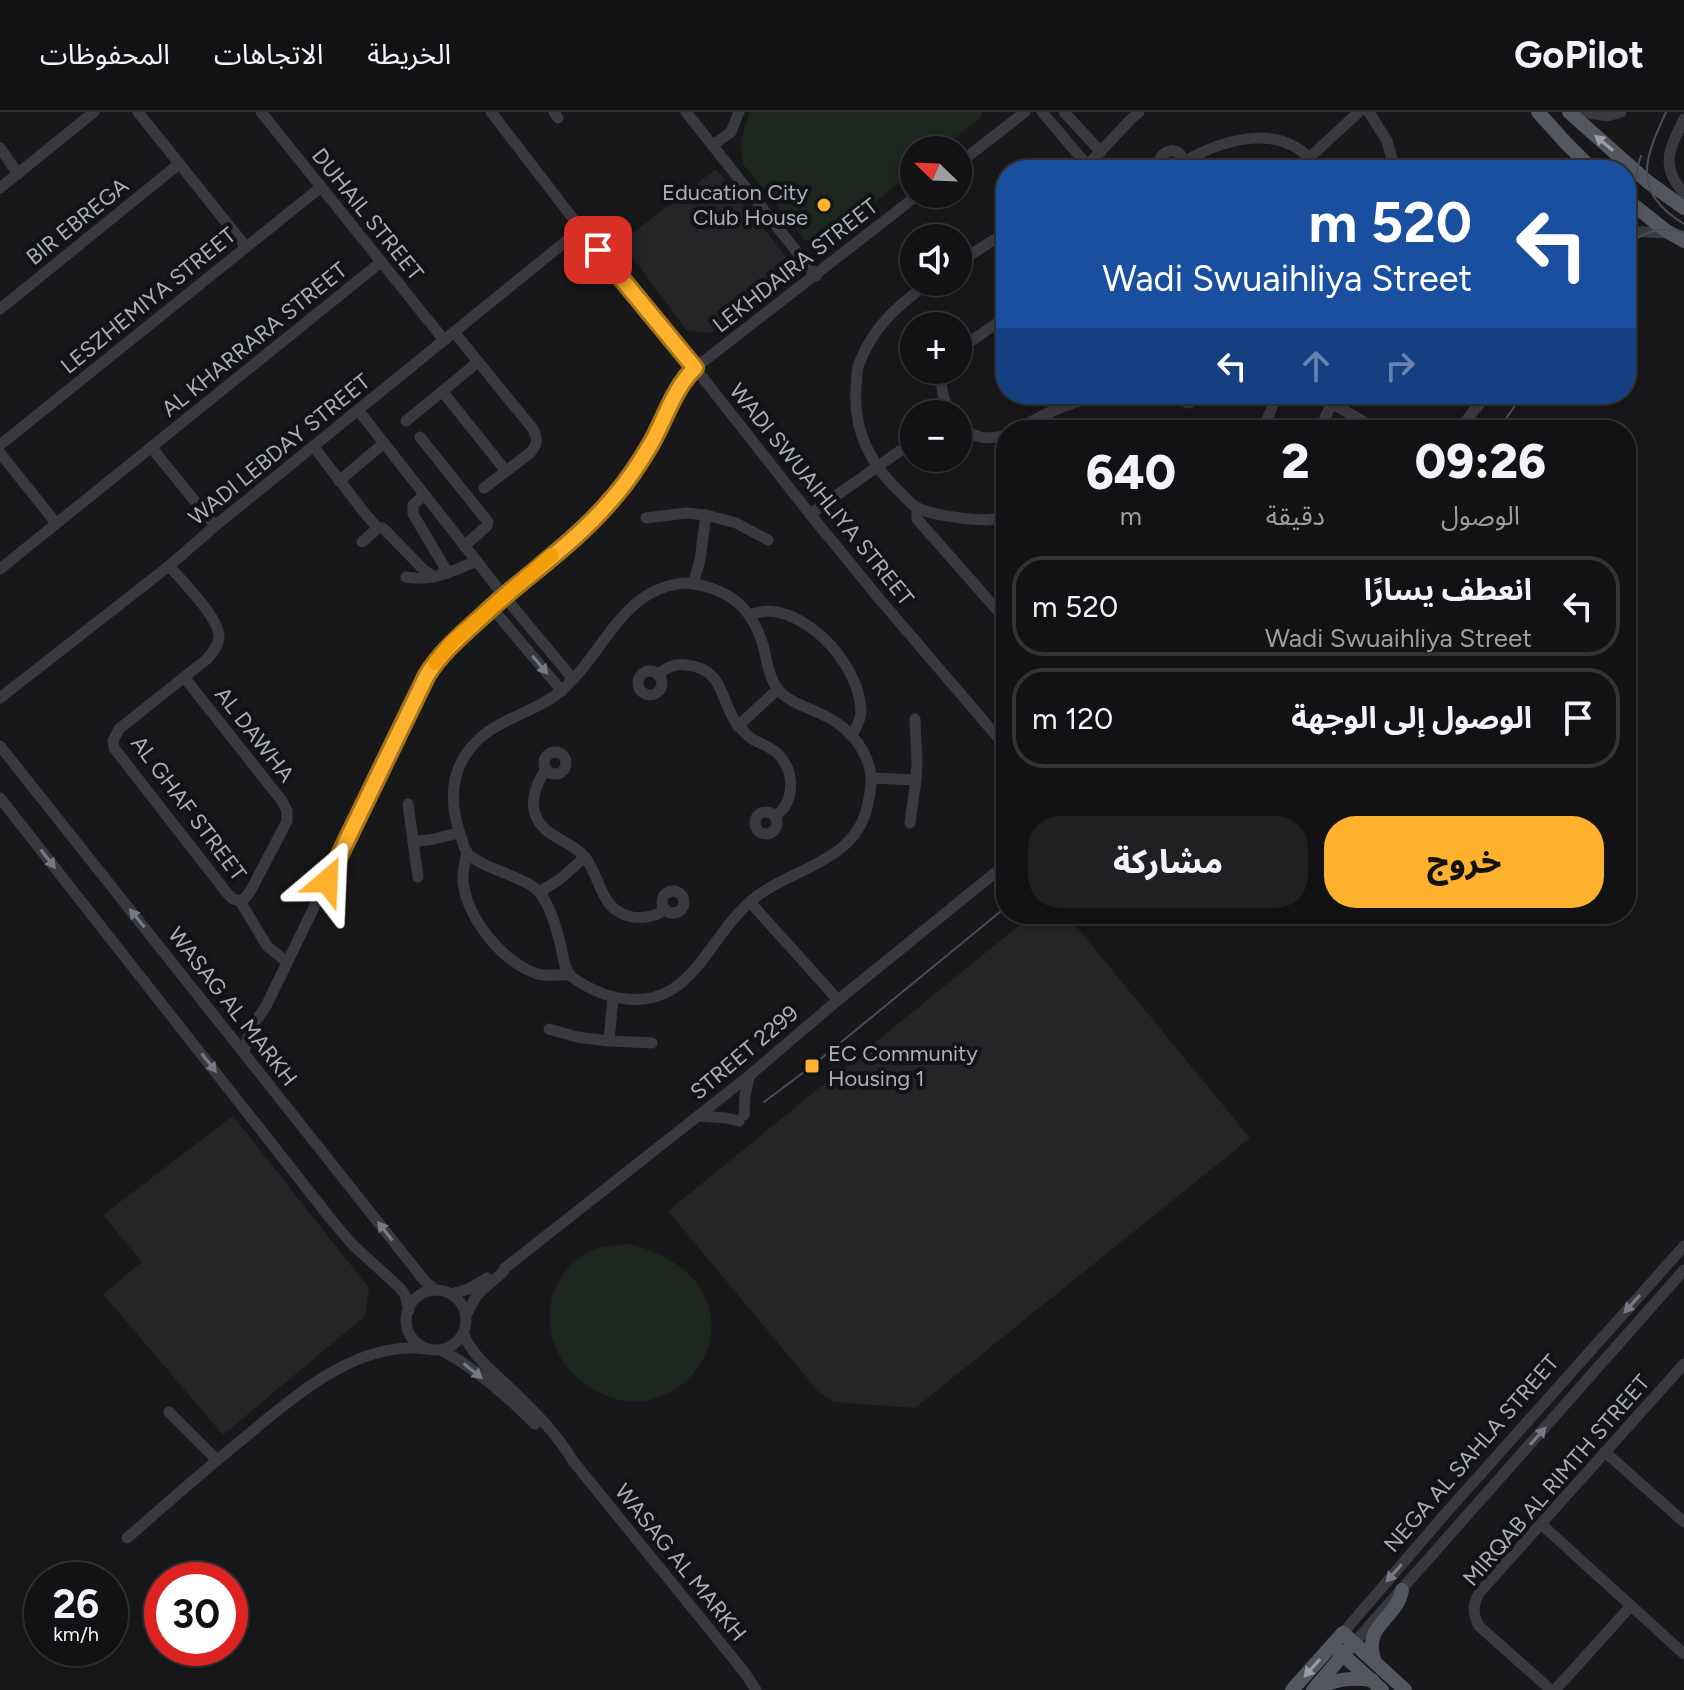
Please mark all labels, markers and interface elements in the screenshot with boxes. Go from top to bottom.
text: GoPilot [1514,32,1644,78]
text: المحفوظات [40,37,170,71]
text: الاتجاهات [214,37,323,71]
text: الخريطة [367,37,451,71]
one-way arrow [1594,135,1614,152]
north arrow [900,136,972,208]
map controls [900,136,972,472]
street label: DUHAIL STREET [306,143,429,286]
street label: BIR EBREGA [21,172,134,271]
place label: Education City Club House [662,179,808,231]
text: 520 m [1309,189,1472,256]
icon: left [1500,192,1604,296]
street label: LEKHDAIRA STREET [707,193,883,338]
marker: Education City Club House [815,196,833,214]
pin [564,216,632,284]
street label: LESZHEMIYA STREET [55,221,241,379]
button: sound [900,224,972,296]
icon: arrive [576,228,620,272]
street label: AL KHARRARA STREET [156,256,353,423]
text: Wadi Swuaihliya Street [1102,257,1472,300]
button: + [900,312,972,384]
icon: left [1210,344,1254,388]
icon: ahead [1294,344,1338,388]
icon: right [1378,344,1422,388]
street label: WADI LEBDAY STREET [183,368,376,531]
street label: WADI SWUAIHLIYA STREET [724,378,920,611]
button: − [900,400,972,472]
text: 2 [1281,432,1310,490]
text: 09:26 [1415,432,1546,490]
text: 640 [1086,443,1176,501]
text: m [1120,500,1142,532]
text: دقيقة [1266,500,1325,532]
text: الوصول [1441,500,1520,532]
text: انعطف يسارًا [1364,571,1532,608]
icon: left [1556,584,1600,628]
text: 520 m [1032,588,1118,625]
text: Wadi Swuaihliya Street [1265,622,1532,654]
one-way arrow [531,655,548,675]
street label: AL DAWHA [209,681,300,787]
icon: arrive [1556,696,1600,740]
text: الوصول إلى الوجهة [1291,699,1532,736]
text: 120 m [1032,700,1113,737]
street label: AL GHAF STREET [125,730,252,886]
button: مشاركة [1028,816,1308,908]
button: خروج [1324,816,1604,908]
position arrow [285,839,369,923]
one-way arrow [40,849,56,869]
one-way arrow [129,908,145,928]
street label: WASAG AL MARKH [162,921,303,1091]
street label: STREET 2299 [685,999,804,1105]
place label: EC Community Housing 1 [828,1040,978,1092]
one-way arrow [200,1053,217,1073]
marker: EC Community Housing 1 [803,1057,821,1075]
one-way arrow [377,1221,394,1241]
one-way arrow [1624,1294,1641,1314]
street label: NEGA AL SAHLA STREET [1378,1349,1565,1558]
one-way arrow [463,1362,483,1379]
street label: MIRQAB AL RIMTH STREET [1457,1369,1655,1591]
one-way arrow [1529,1427,1546,1447]
street label: WASAG AL MARKH [609,1478,752,1646]
speed limit sign: 30 [144,1562,248,1666]
one-way arrow [1386,1563,1403,1583]
text: 26 [53,1580,99,1628]
text: km/h [53,1622,99,1646]
one-way arrow [1304,1657,1321,1677]

